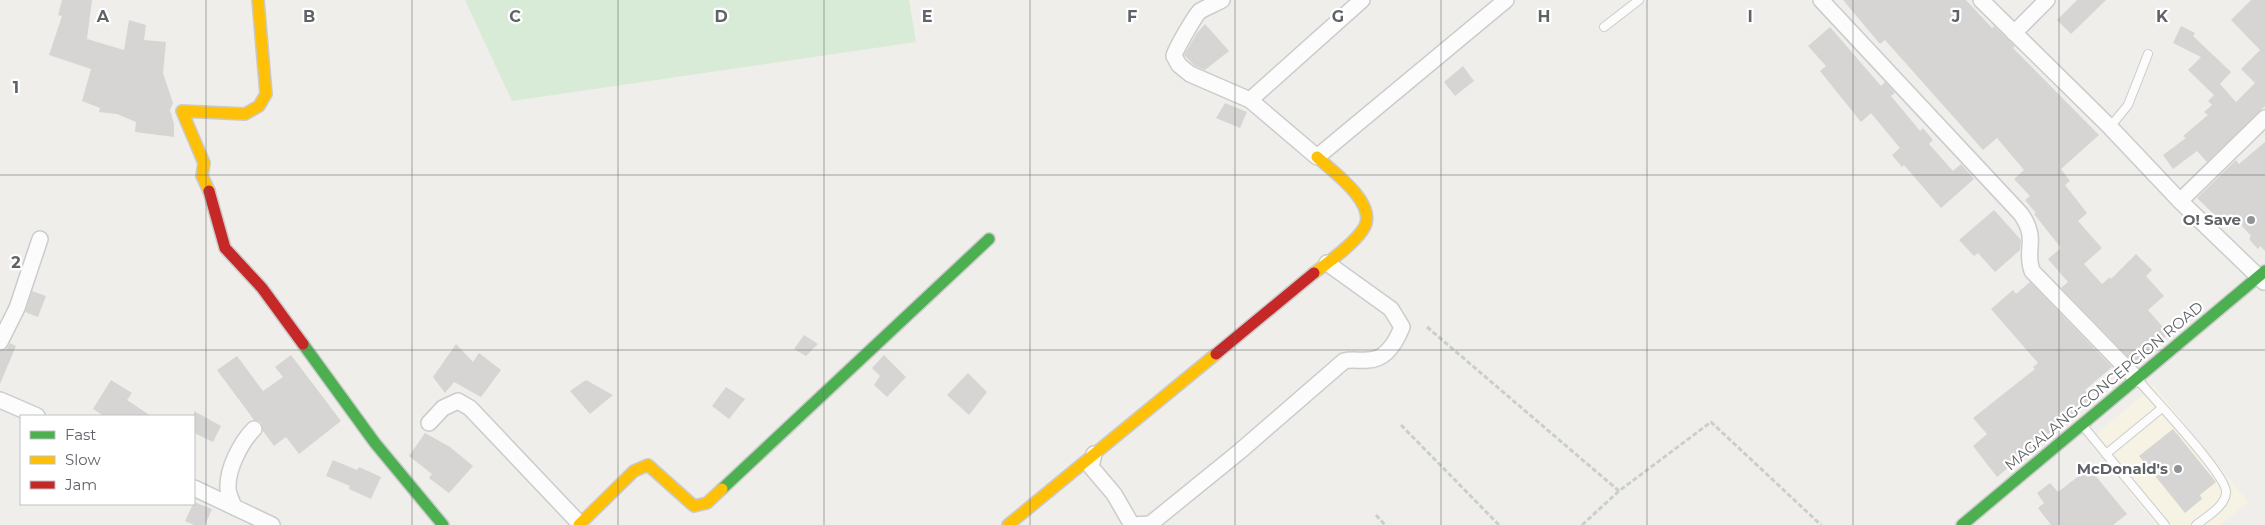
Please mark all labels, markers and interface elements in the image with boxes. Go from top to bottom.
text: A [96,7,110,26]
text: B [303,7,315,26]
text: C [509,7,521,26]
text: D [714,7,728,26]
text: E [922,7,932,26]
text: F [1127,7,1137,26]
text: G [1332,7,1344,26]
text: H [1538,7,1550,26]
text: I [1747,7,1753,26]
text: J [1951,7,1960,26]
text: K [2156,7,2169,26]
text: 1 [13,78,19,97]
place label: O! Save [2183,210,2241,229]
marker: O! Save [2245,214,2257,226]
text: 2 [11,253,21,272]
street label: MAGALANG-CONCEPCION ROAD [2001,297,2207,474]
legend [20,415,195,505]
text: Fast [65,425,96,444]
text: Slow [65,450,101,469]
place label: McDonald's [2077,459,2168,478]
marker: McDonald's [2172,463,2184,475]
text: Jam [64,475,97,494]

